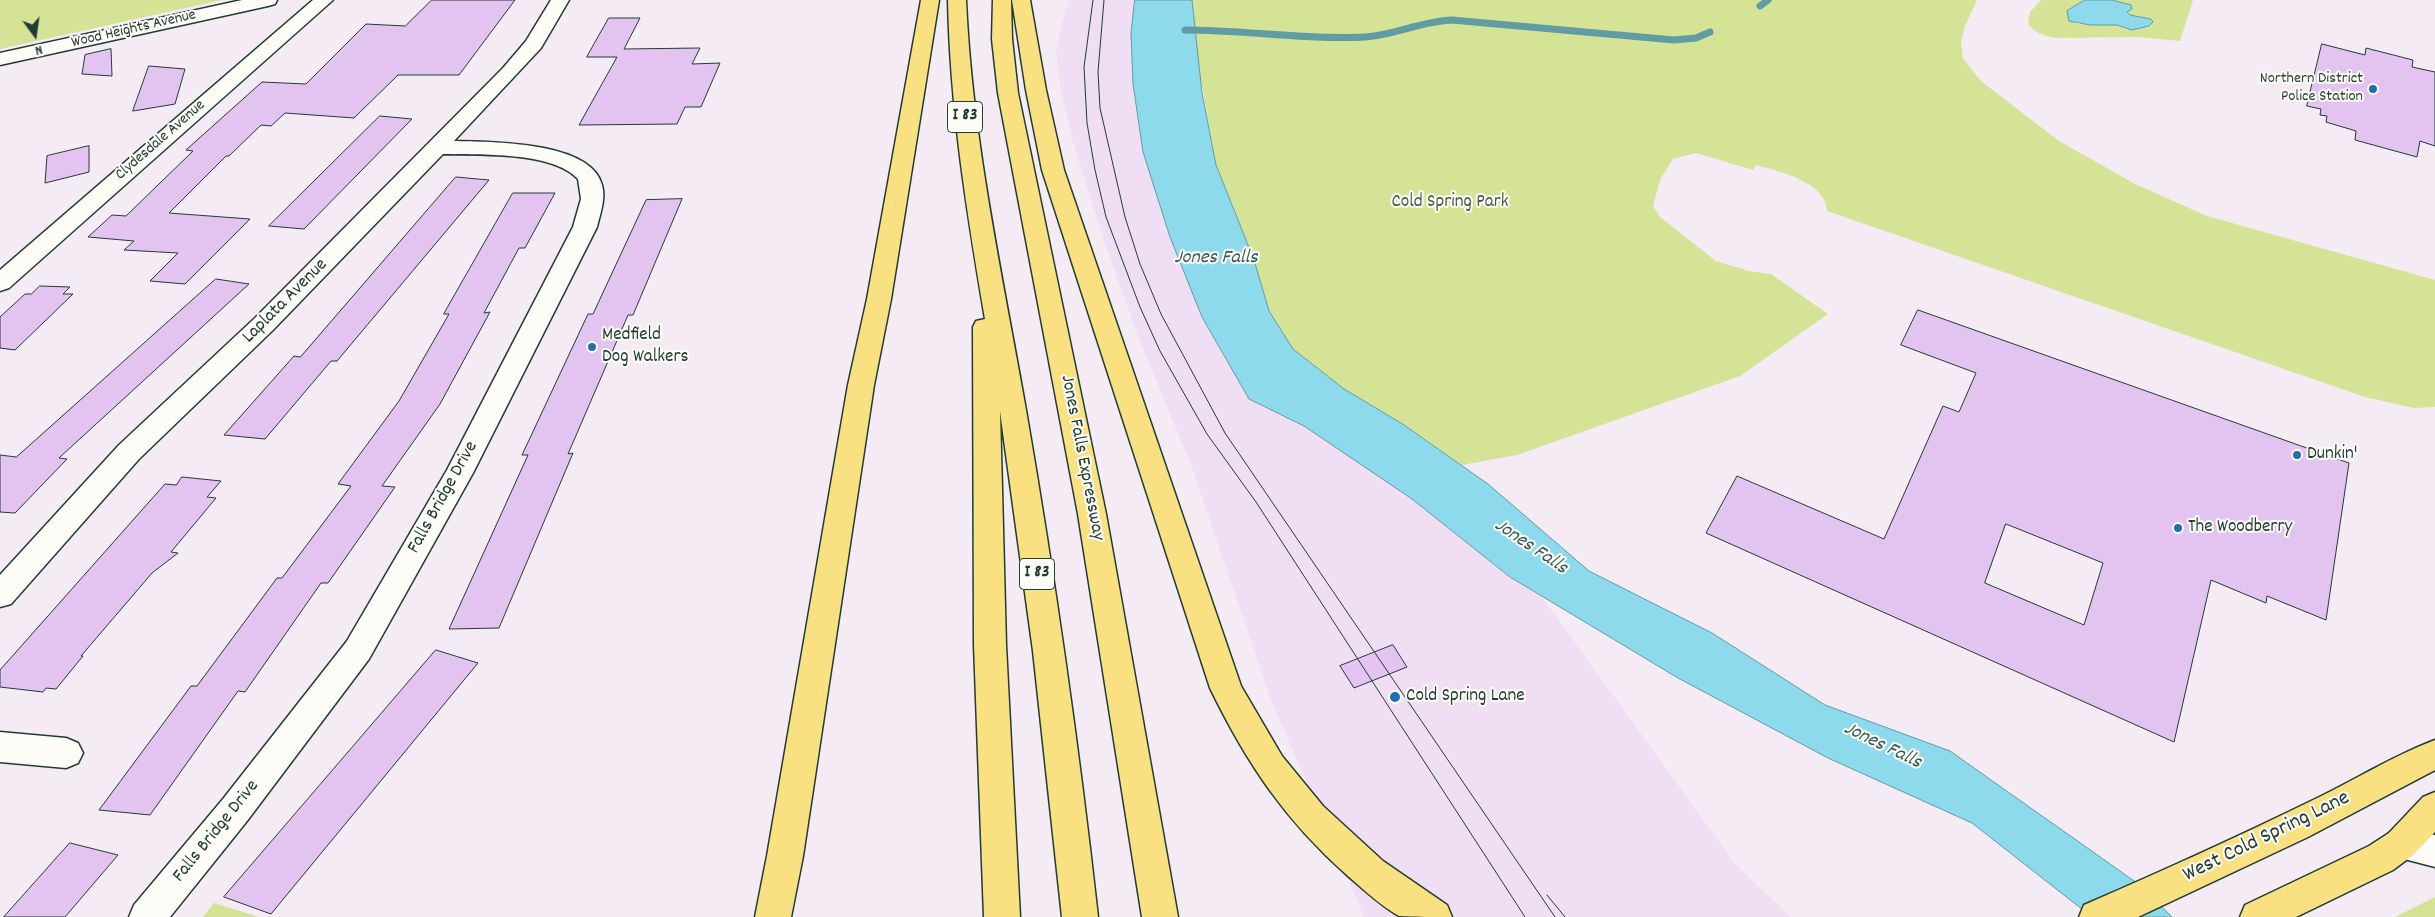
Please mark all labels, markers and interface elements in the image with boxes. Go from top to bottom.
street label: Wood Heights Avenue [70,6,198,54]
north arrow [10,10,60,60]
text: N [33,39,44,60]
place label: Northern District Police Station [2260,70,2363,108]
marker: Northern District Police Station [2367,83,2379,95]
street label: Clydesdale Avenue [112,97,210,185]
road number: I 83 [948,101,982,132]
park label: Cold Spring Park [1391,192,1509,214]
water label: Jones Falls [1174,247,1258,271]
street label: Laplata Avenue [239,255,333,349]
place label: Medfield Dog Walkers [602,325,688,369]
marker: Medfield Dog Walkers [586,341,598,353]
street label: Jones Falls Expressway [1054,373,1108,543]
street label: Falls Bridge Drive [404,438,484,558]
place label: Dunkin' [2307,444,2358,466]
marker: Dunkin' [2291,449,2303,461]
water label: Jones Falls [1489,515,1571,581]
place label: The Woodberry [2188,517,2292,539]
marker: The Woodberry [2172,522,2184,534]
road number: I 83 [1020,558,1054,590]
place label: Cold Spring Lane [1406,686,1525,708]
marker: Cold Spring Lane [1388,690,1402,704]
water label: Jones Falls [1839,718,1925,776]
street label: Falls Bridge Drive [169,776,265,888]
street label: West Cold Spring Lane [2179,786,2355,890]

